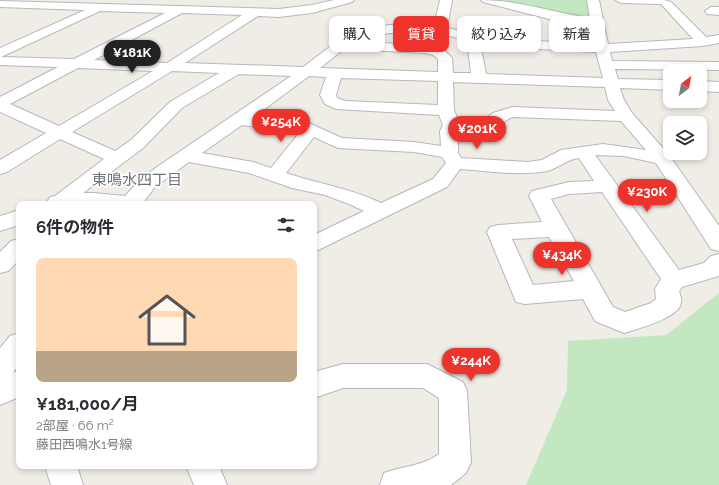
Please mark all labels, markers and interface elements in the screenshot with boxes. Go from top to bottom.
chip: 購入 [329,16,385,52]
chip: 賃貸 [393,16,449,52]
chip: 絞り込み [457,16,541,52]
chip: 新着 [549,16,605,52]
pin: ¥181K [104,40,160,74]
text: ¥181K [113,45,151,60]
north arrow [663,64,707,108]
map controls [663,64,707,160]
pin: ¥254K [253,109,309,143]
text: ¥254K [261,114,301,129]
pin: ¥201K [449,116,505,150]
button: layers [663,116,707,160]
text: ¥201K [457,121,497,136]
district label: 東鳴水四丁目 [92,171,182,189]
pin: ¥230K [619,179,675,213]
text: ¥230K [627,184,667,199]
icon: filters [275,214,297,236]
text: 6件の物件 [36,217,114,237]
pin: ¥434K [534,242,590,276]
text: ¥434K [542,247,582,262]
icon: home [131,284,203,356]
pin: ¥244K [443,348,499,382]
text: ¥244K [451,353,491,368]
text: ¥181,000/月 [36,394,139,414]
text: 2部屋 · 66 m² [36,418,114,433]
text: 藤田西鳴水1号線 [36,437,133,452]

